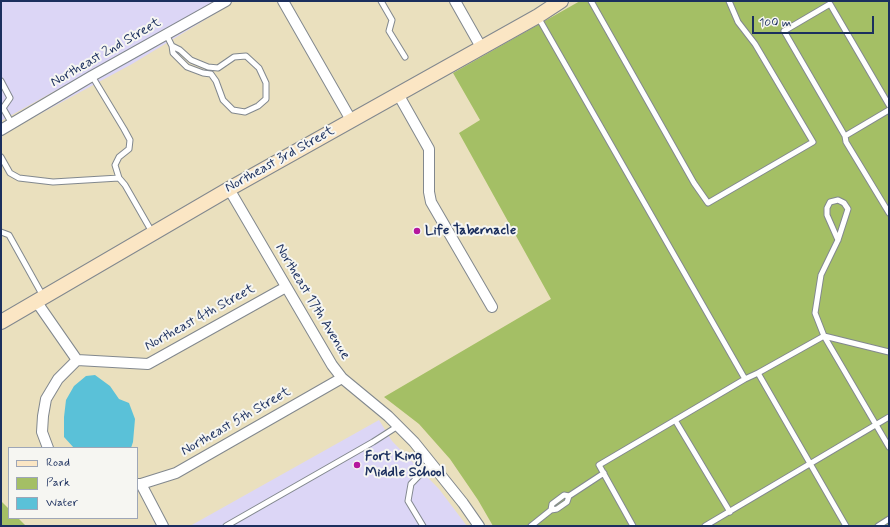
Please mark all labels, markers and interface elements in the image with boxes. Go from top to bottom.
scale bar [754,8,876,34]
street label: Northeast 2nd Street [48,15,164,91]
text: 100 m [759,15,791,31]
street label: Northeast 3rd Street [222,123,338,197]
place label: Life Tabernacle [425,223,516,239]
marker: Life Tabernacle [412,226,422,236]
street label: Northeast 17th Avenue [271,241,353,363]
street label: Northeast 4th Street [142,281,258,355]
street label: Northeast 5th Street [178,384,294,460]
legend [8,447,138,519]
place label: Fort King Middle School [365,449,445,482]
text: Road [46,455,70,471]
marker: Fort King Middle School [352,460,362,470]
text: Park [46,475,70,491]
text: Water [46,495,78,511]

